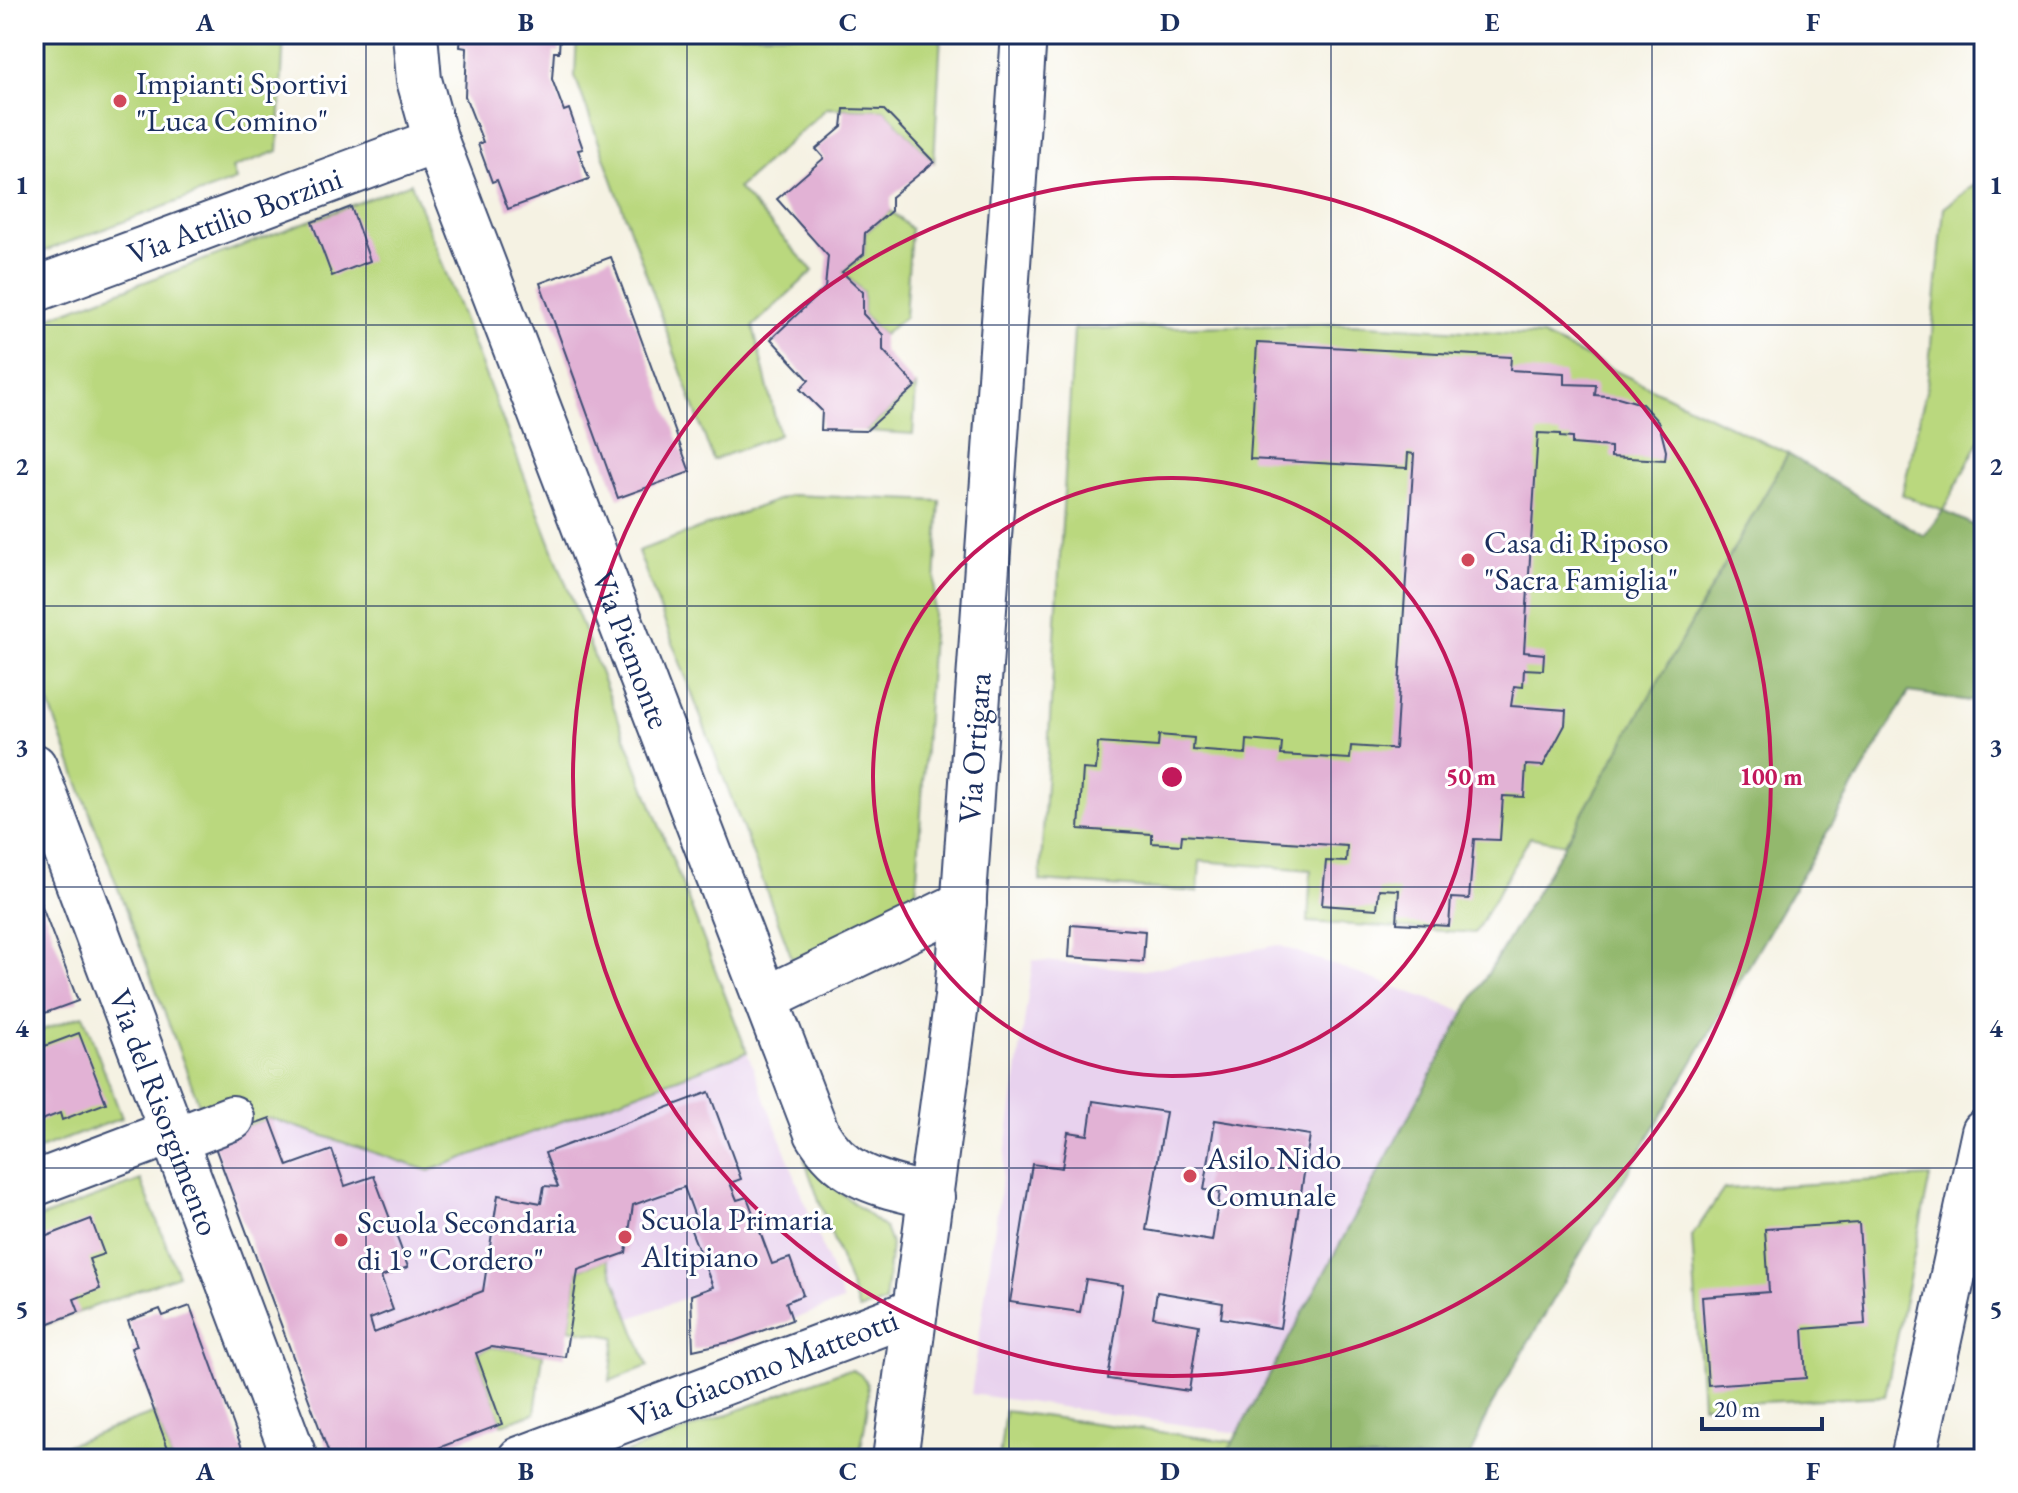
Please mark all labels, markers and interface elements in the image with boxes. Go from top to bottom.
text: A [195,5,215,39]
text: B [518,5,534,39]
text: C [839,5,857,39]
text: D [1160,5,1180,39]
text: E [1485,5,1500,39]
text: F [1806,5,1820,39]
place label: Impianti Sportivi "Luca Comino" [136,62,348,141]
marker: Impianti Sportivi "Luca Comino" [111,92,129,110]
street label: Via Attilio Borzini [121,157,348,275]
text: 1 [15,168,29,202]
text: 1 [1989,168,2003,202]
text: 2 [15,449,29,483]
text: 2 [1989,449,2003,483]
place label: Casa di Riposo "Sacra Famiglia" [1484,521,1678,600]
marker: Casa di Riposo "Sacra Famiglia" [1459,551,1477,569]
street label: Via Piemonte [582,564,681,734]
street label: Via Ortigara [948,671,1001,825]
text: 3 [15,730,29,764]
text: 3 [1989,730,2003,764]
text: 50 m [1446,761,1496,792]
text: 100 m [1739,761,1803,792]
centre of rings [1158,763,1186,791]
street label: Via del Risorgimento [99,983,230,1241]
text: 4 [15,1011,29,1045]
text: 4 [1989,1011,2003,1045]
place label: Asilo Nido Comunale [1205,1137,1341,1216]
marker: Asilo Nido Comunale [1181,1167,1199,1185]
place label: Scuola Primaria Altipiano [640,1198,833,1277]
place label: Scuola Secondaria di 1° "Cordero" [357,1201,577,1280]
marker: Scuola Primaria Altipiano [616,1228,634,1246]
marker: Scuola Secondaria di 1° "Cordero" [332,1231,350,1249]
text: 5 [15,1292,29,1326]
text: 5 [1989,1292,2003,1326]
street label: Via Giacomo Matteotti [623,1298,904,1437]
scale bar [1702,1381,1822,1431]
text: 20 m [1714,1393,1761,1424]
text: A [195,1454,215,1488]
text: B [518,1454,534,1488]
text: C [839,1454,857,1488]
text: D [1160,1454,1180,1488]
text: E [1485,1454,1500,1488]
text: F [1806,1454,1820,1488]

